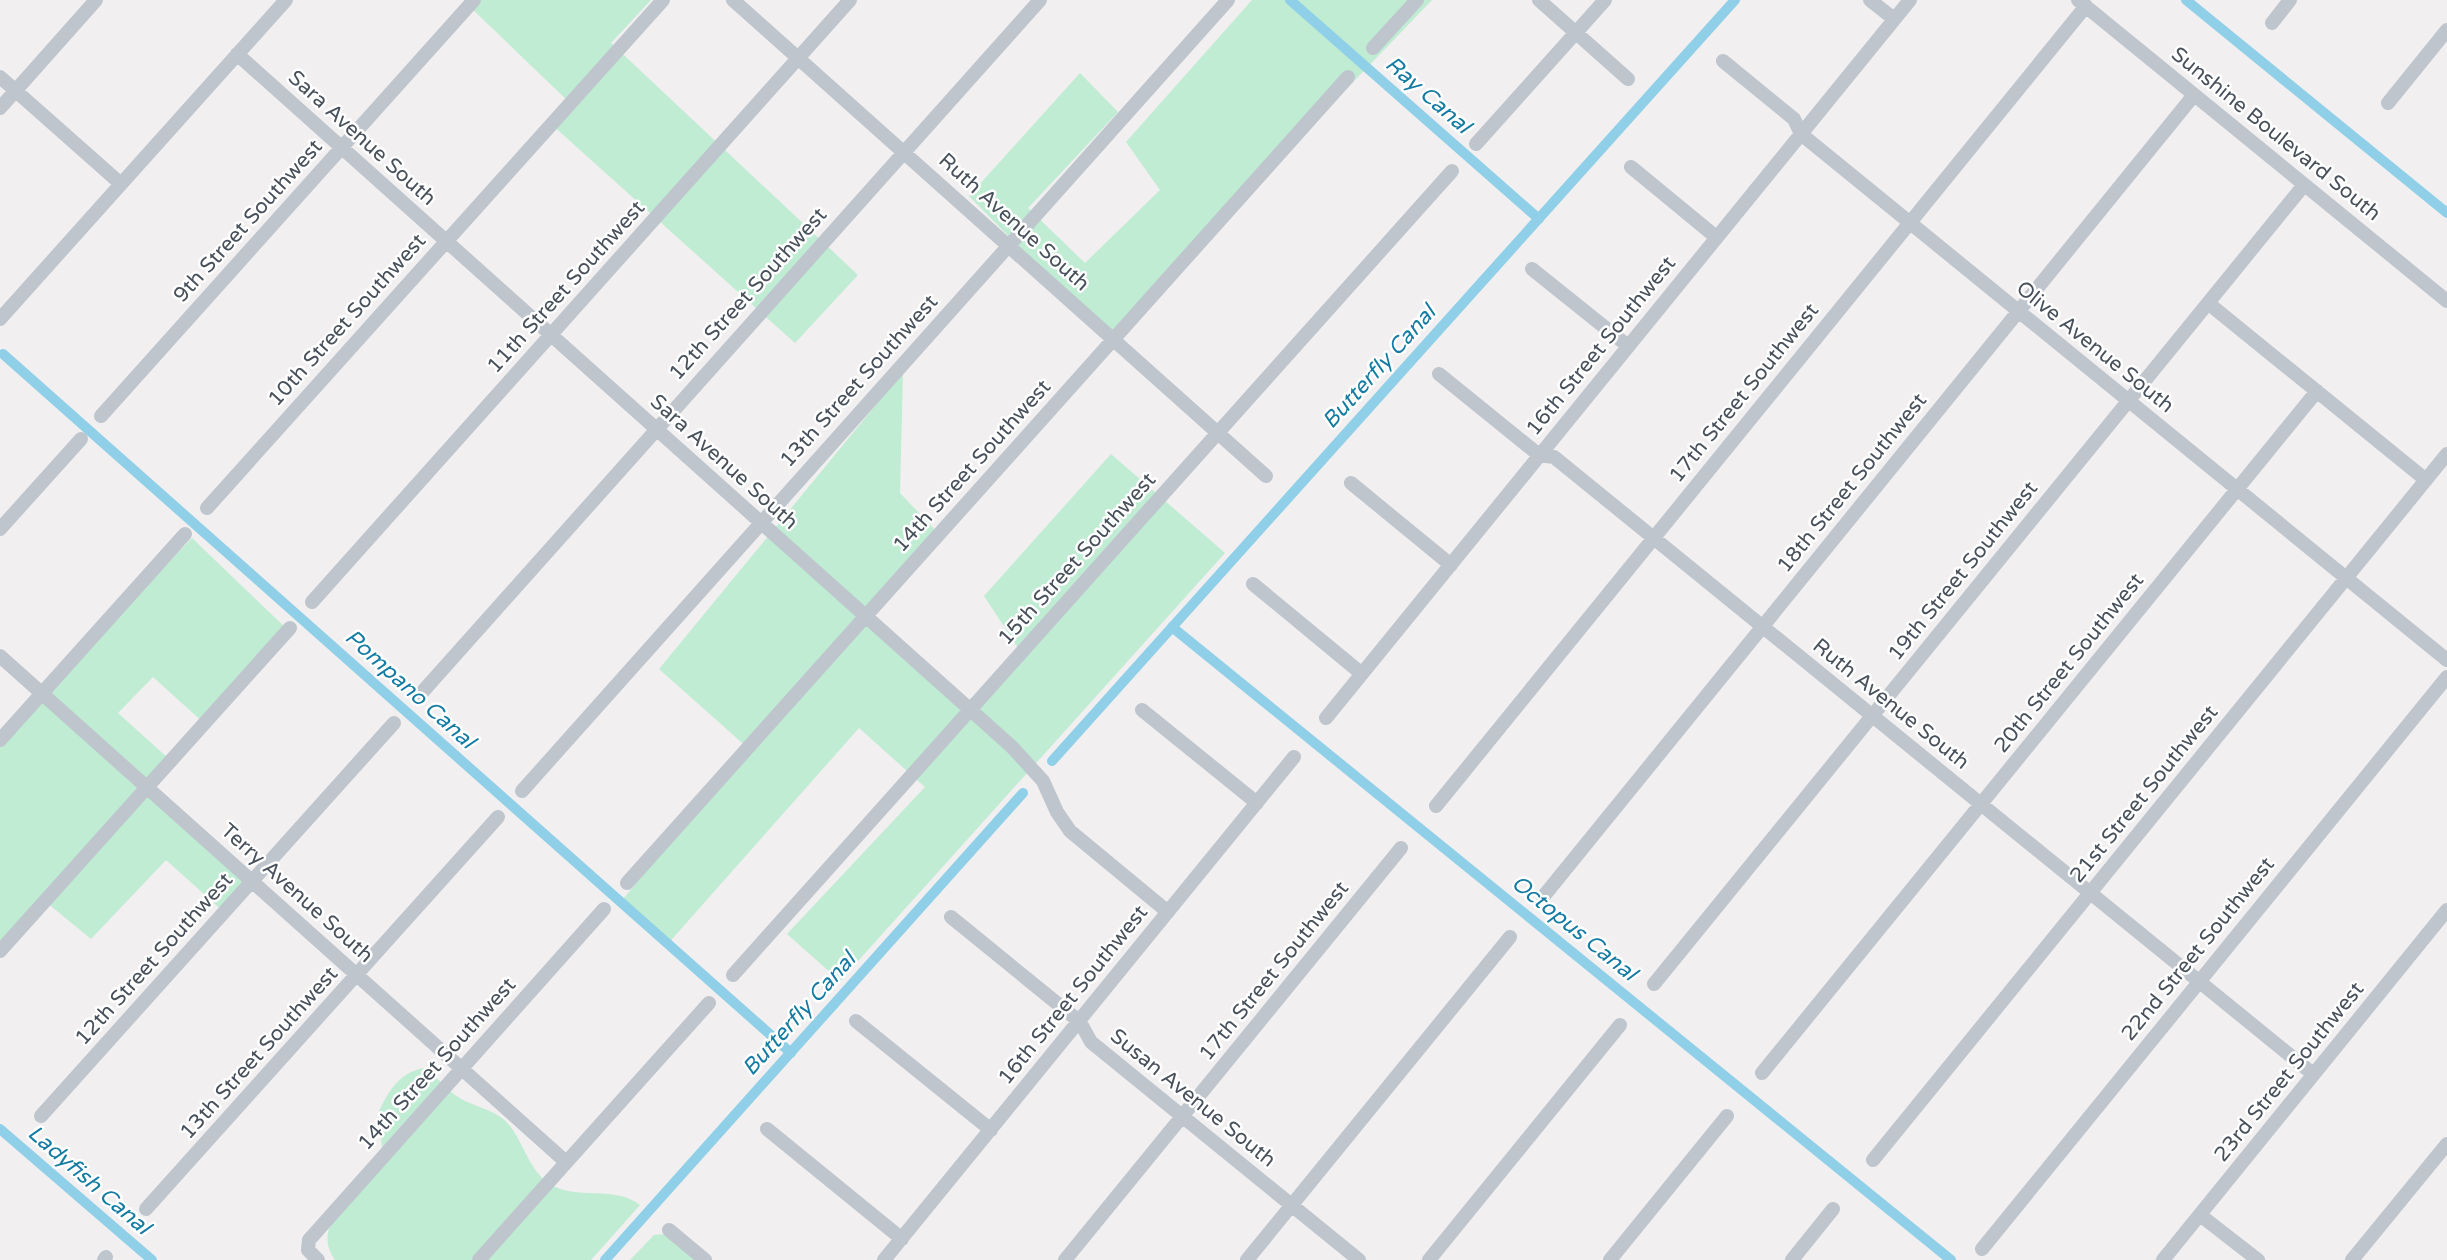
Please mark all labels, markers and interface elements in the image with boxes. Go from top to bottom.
street label: Sunshine Boulevard South [2166,42,2386,226]
water label: Ray Canal [1380,51,1478,141]
street label: Sara Avenue South [283,65,441,211]
street label: 9th Street Southwest [168,134,328,308]
street label: Ruth Avenue South [934,148,1094,296]
street label: 11th Street Southwest [482,196,650,378]
street label: 12th Street Southwest [664,203,832,385]
street label: 10th Street Southwest [263,229,431,411]
street label: 16th Street Southwest [1521,251,1681,441]
street label: Olive Avenue South [2011,276,2179,418]
street label: 13th Street Southwest [775,290,943,472]
water label: Butterfly Canal [1317,298,1443,434]
street label: 17th Street Southwest [1664,298,1824,488]
street label: 14th Street Southwest [888,375,1056,557]
street label: 18th Street Southwest [1772,388,1932,578]
street label: Sara Avenue South [645,389,803,535]
street label: 15th Street Southwest [993,468,1161,650]
street label: 19th Street Southwest [1883,476,2043,666]
street label: 20th Street Southwest [1989,568,2149,758]
water label: Pompano Canal [340,624,482,756]
street label: Ruth Avenue South [1808,633,1974,775]
street label: 21st Street Southwest [2065,700,2223,888]
street label: Terry Avenue South [216,818,378,968]
street label: 22nd Street Southwest [2116,852,2280,1046]
street label: 12th Street Southwest [70,868,238,1050]
water label: Octopus Canal [1506,870,1644,988]
street label: 17th Street Southwest [1194,876,1354,1066]
street label: 16th Street Southwest [993,900,1153,1090]
water label: Butterfly Canal [737,945,863,1081]
street label: 13th Street Southwest [175,962,343,1144]
street label: 14th Street Southwest [353,973,521,1155]
street label: 23rd Street Southwest [2209,977,2369,1167]
street label: Susan Avenue South [1105,1024,1281,1172]
water label: Ladyfish Canal [23,1120,157,1242]

